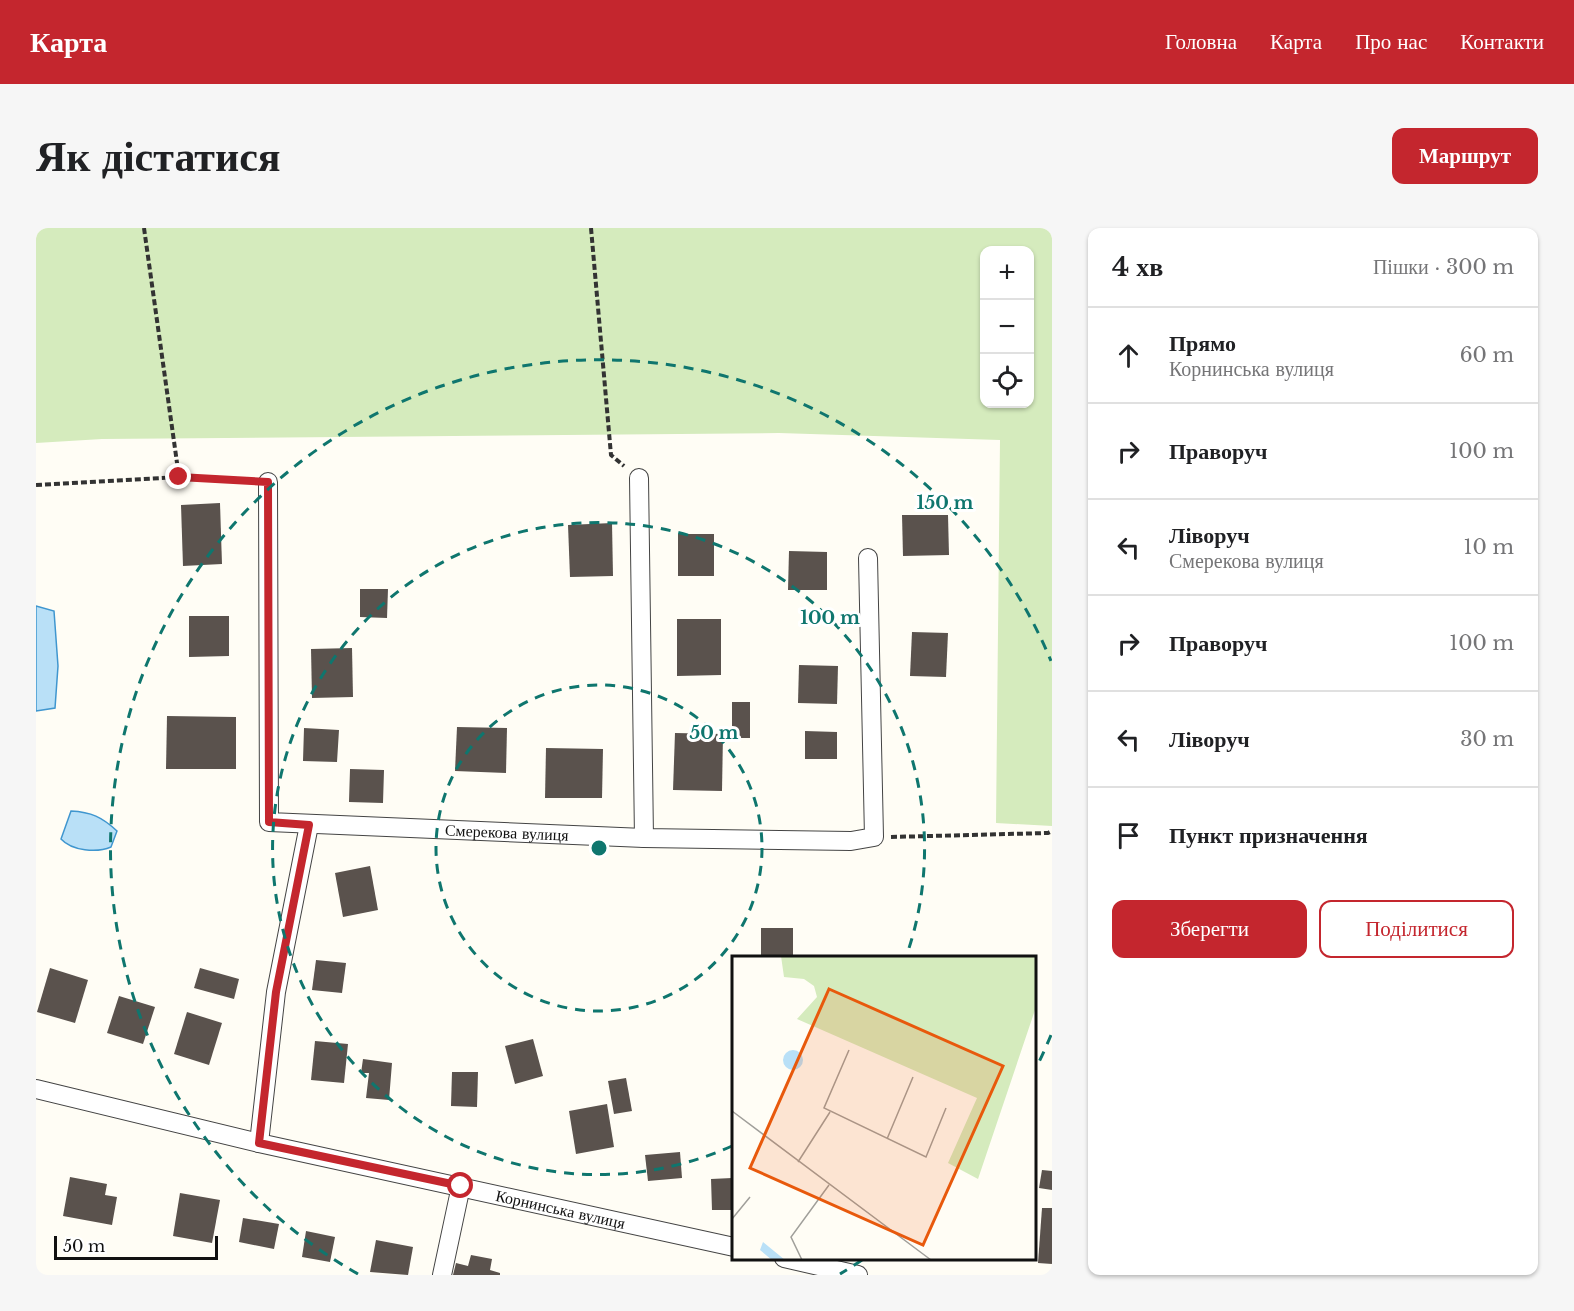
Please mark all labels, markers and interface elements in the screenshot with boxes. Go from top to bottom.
text: Карта [30,25,107,60]
text: Головна [1165,29,1237,55]
text: Карта [1270,29,1322,55]
text: Про нас [1355,29,1427,55]
text: Контакти [1460,29,1544,55]
button: Маршрут [1392,128,1538,184]
text: Як дістатися [36,130,281,182]
map controls [980,246,1034,408]
button: + [980,246,1034,300]
text: 4 хв [1112,251,1163,283]
text: Пішки · 300 m [1373,255,1514,279]
button: − [980,300,1034,354]
text: Прямо [1169,330,1236,357]
icon: ahead [1112,339,1145,372]
text: 60 m [1460,343,1514,367]
button: locate [980,354,1034,408]
text: Корнинська вулиця [1169,357,1334,381]
icon: right [1112,435,1145,468]
text: Праворуч [1169,438,1267,465]
text: 100 m [1449,439,1514,463]
route end [165,463,191,489]
text: 150 m [917,492,974,514]
text: Ліворуч [1169,522,1250,549]
icon: left [1112,531,1145,564]
text: 10 m [1464,535,1514,559]
text: Смерекова вулиця [1169,549,1324,573]
text: 100 m [800,607,860,629]
icon: right [1112,627,1145,660]
text: Праворуч [1169,630,1267,657]
text: 100 m [1449,631,1514,655]
text: 50 m [690,722,739,744]
icon: left [1112,723,1145,756]
text: Ліворуч [1169,726,1250,753]
text: 30 m [1460,727,1514,751]
icon: arrive [1112,819,1145,852]
street label: Смерекова вулиця [445,820,570,845]
text: Пункт призначення [1169,822,1368,849]
centre of rings [589,838,609,858]
button: Зберегти [1112,900,1307,958]
button: Поділитися [1319,900,1514,958]
inset map [732,956,1037,1260]
route start [447,1172,473,1198]
street label: Корнинська вулиця [494,1185,628,1233]
scale bar [54,1233,218,1260]
text: 50 m [63,1236,105,1256]

